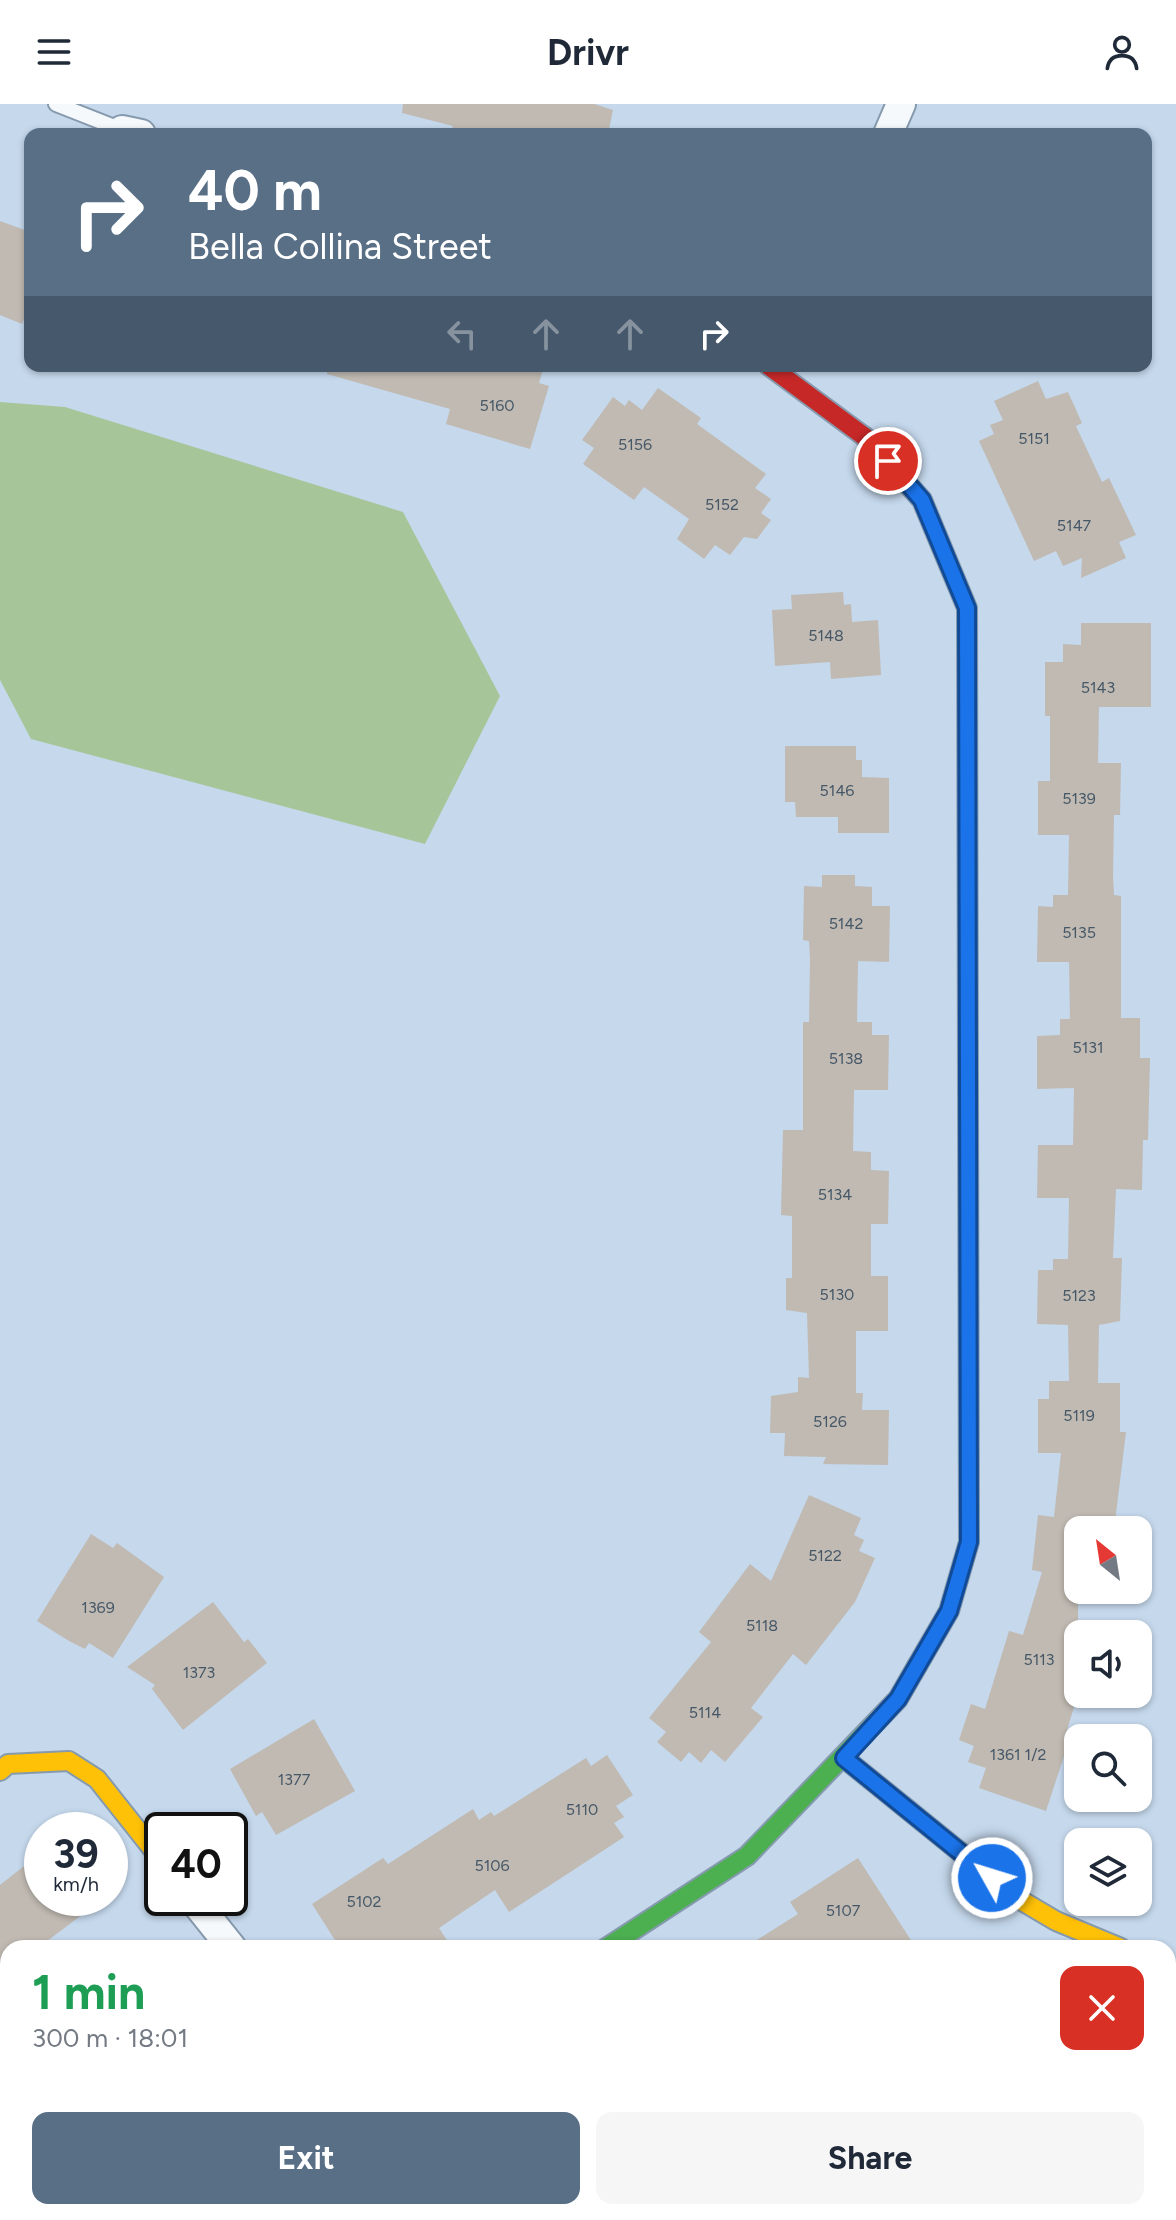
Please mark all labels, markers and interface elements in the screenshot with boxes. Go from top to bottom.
icon: menu [32,30,76,74]
icon: person [1100,30,1144,74]
text: Drivr [547,31,629,74]
text: 40 m [188,157,322,224]
icon: right [56,160,160,264]
text: Bella Collina Street [188,225,492,268]
icon: left [440,312,484,356]
icon: ahead [524,312,568,356]
icon: ahead [608,312,652,356]
icon: right [692,312,736,356]
house number: 5160 [479,396,515,415]
pin [854,427,922,495]
house number: 5151 [1018,429,1050,448]
house number: 5156 [618,435,652,454]
icon: arrive [866,439,910,483]
house number: 5152 [705,495,739,514]
house number: 5147 [1057,516,1092,535]
house number: 5148 [808,626,844,645]
house number: 5143 [1081,678,1115,697]
house number: 5146 [820,781,854,800]
house number: 5139 [1062,789,1096,808]
house number: 5142 [829,914,863,933]
house number: 5135 [1062,923,1096,942]
house number: 5131 [1072,1038,1104,1057]
house number: 5138 [829,1049,863,1068]
house number: 5134 [818,1185,852,1204]
house number: 5130 [820,1285,854,1304]
house number: 5123 [1062,1286,1096,1305]
house number: 5119 [1063,1406,1095,1425]
house number: 5126 [813,1412,847,1431]
north arrow [1064,1516,1152,1604]
map controls [1064,1516,1152,1916]
house number: 5122 [808,1546,842,1565]
house number: 1369 [81,1598,115,1617]
house number: 5118 [746,1616,778,1635]
button: sound [1064,1620,1152,1708]
house number: 5113 [1023,1650,1055,1669]
house number: 1373 [183,1663,215,1682]
house number: 5114 [689,1703,721,1722]
button: search [1064,1724,1152,1812]
house number: 1361 1/2 [990,1745,1046,1764]
house number: 1377 [278,1770,311,1789]
house number: 5110 [566,1800,598,1819]
speed limit sign: 40 [144,1812,248,1916]
button: layers [1064,1828,1152,1916]
text: 39 [53,1830,99,1878]
position arrow [950,1836,1034,1920]
house number: 5106 [474,1856,510,1875]
text: km/h [53,1872,99,1896]
house number: 5102 [346,1892,382,1911]
house number: 5107 [826,1901,861,1920]
text: 1 min [32,1963,145,2021]
button: close [1060,1966,1144,2050]
text: 300 m · 18:01 [32,2022,188,2054]
button: Exit [32,2112,580,2204]
button: Share [596,2112,1144,2204]

